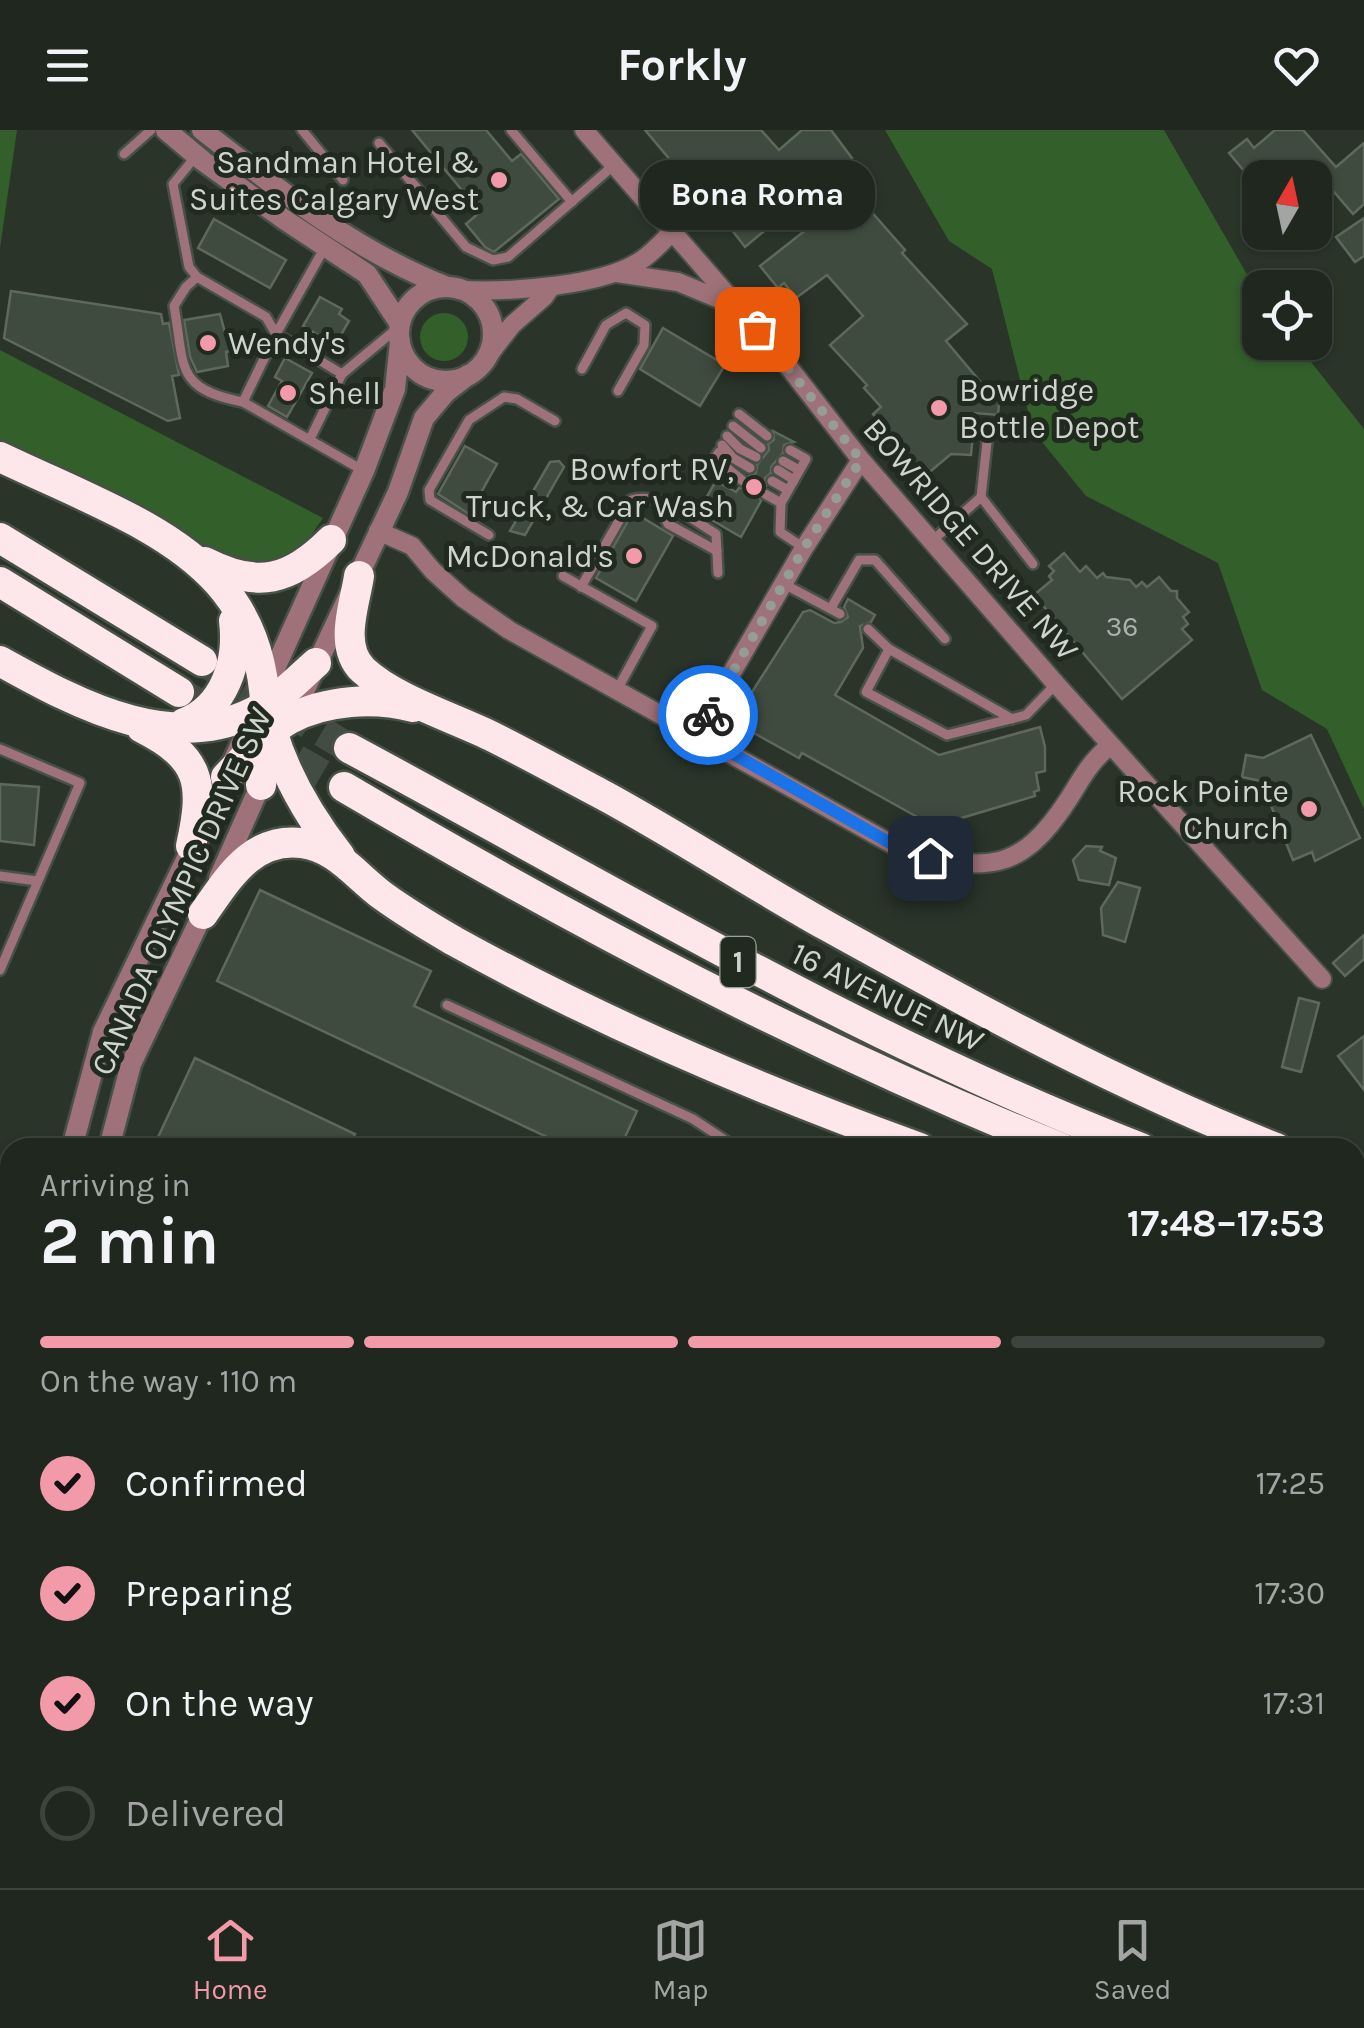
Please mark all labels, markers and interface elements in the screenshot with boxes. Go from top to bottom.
icon: menu [40,38,95,93]
icon: heart [1269,38,1324,93]
text: Forkly [617,39,747,91]
place label: Sandman Hotel & Suites Calgary West [189,144,479,218]
callout: Bona Roma [640,159,874,229]
north arrow [1242,160,1332,250]
map controls [1242,160,1332,360]
marker: Sandman Hotel & Suites Calgary West [488,169,510,191]
text: Bona Roma [671,176,844,213]
button: locate [1242,270,1332,360]
pin [715,287,800,372]
icon: bag [730,302,785,357]
place label: Wendy's [228,325,346,362]
marker: Wendy's [197,332,219,354]
place label: Bowridge Bottle Depot [959,372,1139,446]
place label: Shell [308,375,381,412]
marker: Shell [277,382,299,404]
marker: Bowridge Bottle Depot [928,397,950,419]
street label: BOWRIDGE DRIVE NW [855,411,1086,668]
place label: Bowfort RV, Truck, & Car Wash [466,451,734,525]
marker: Bowfort RV, Truck, & Car Wash [743,476,765,498]
place label: McDonald's [446,538,614,575]
marker: McDonald's [623,545,645,567]
house number: 36 [1106,610,1138,643]
courier [658,665,758,765]
icon: bike [681,688,736,743]
street label: CANADA OLYMPIC DRIVE SW [84,701,280,1081]
place label: Rock Pointe Church [1117,773,1289,847]
marker: Rock Pointe Church [1298,798,1320,820]
pin [888,816,973,901]
icon: home [903,831,958,886]
street label: 16 AVENUE NW [786,935,990,1060]
road number: 1 [720,937,756,987]
text: Arriving in [40,1167,191,1204]
text: 17:48–17:53 [1127,1201,1325,1246]
text: 2 min [40,1203,219,1279]
text: On the way · 110 m [40,1363,297,1400]
icon: check [40,1456,95,1511]
text: Confirmed [125,1461,308,1506]
text: 17:25 [1255,1465,1325,1502]
icon: check [40,1566,95,1621]
text: Preparing [125,1571,292,1616]
text: 17:30 [1254,1575,1325,1612]
icon: check [40,1676,95,1731]
text: On the way [125,1681,313,1726]
text: 17:31 [1263,1685,1325,1722]
text: Delivered [125,1791,286,1836]
tab: Home [193,1913,267,2006]
tab: Map [653,1913,708,2006]
tab: Saved [1094,1913,1171,2006]

